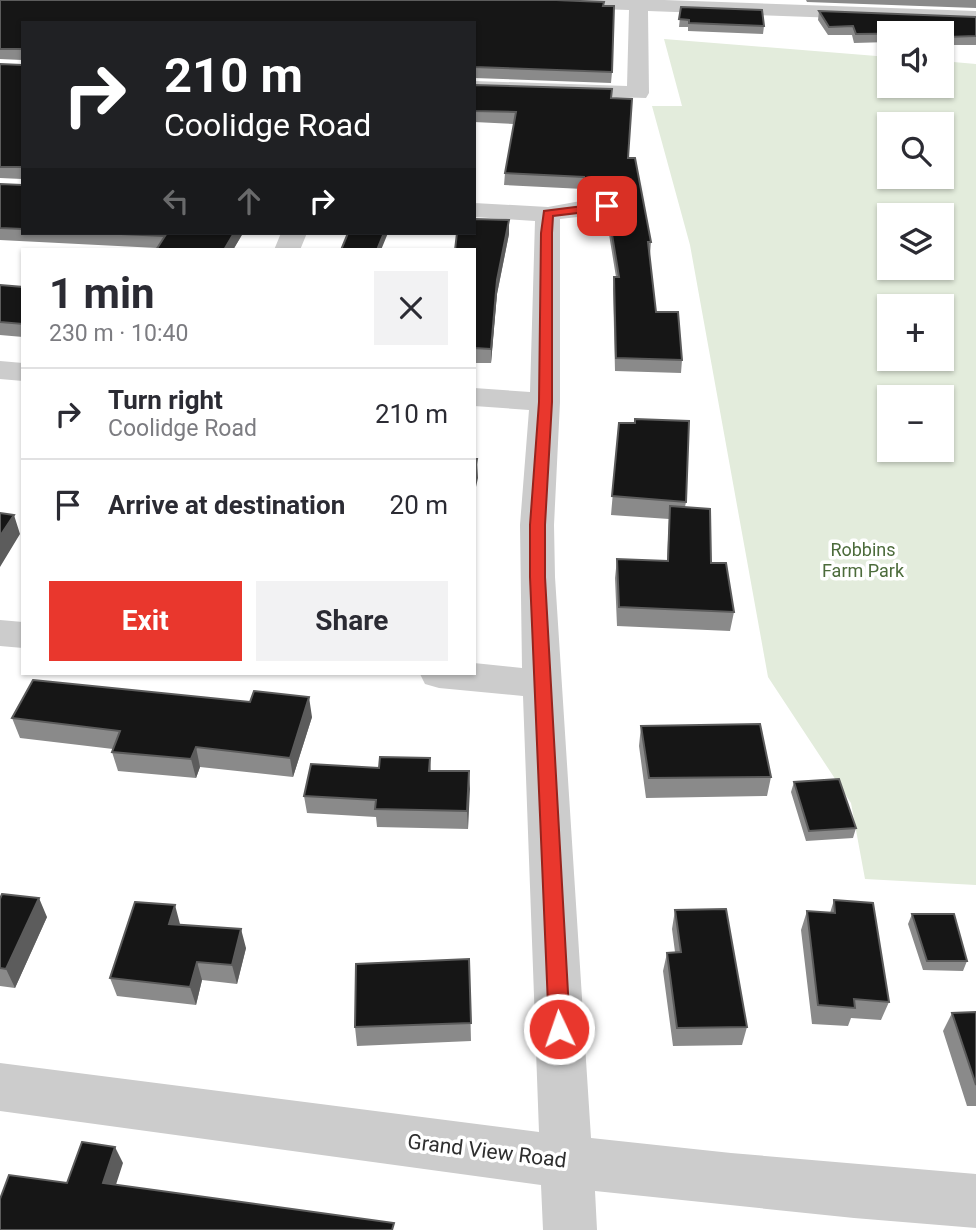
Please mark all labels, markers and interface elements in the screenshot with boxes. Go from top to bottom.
map controls [877,21,954,462]
button: sound [877,21,954,98]
text: 210 m [164,47,303,104]
icon: right [49,49,140,140]
text: Coolidge Road [164,106,371,144]
button: search [877,112,954,189]
pin [577,176,637,236]
icon: left [157,182,195,220]
icon: ahead [230,182,268,220]
icon: right [303,182,341,220]
icon: arrive [588,187,626,225]
button: layers [877,203,954,280]
text: 1 min [49,269,155,318]
button: close [374,271,448,345]
button: + [877,294,954,371]
text: 230 m · 10:40 [49,320,188,347]
text: Turn right [108,385,223,415]
button: − [877,385,954,462]
icon: right [49,395,87,433]
text: 210 m [375,399,448,429]
text: Coolidge Road [108,415,257,442]
icon: arrive [49,486,87,524]
text: Arrive at destination [108,490,345,520]
text: 20 m [390,490,448,520]
park label: Robbins Farm Park [822,539,905,581]
button: Exit [49,581,242,661]
button: Share [256,581,448,661]
position arrow [522,992,596,1066]
street label: Grand View Road [406,1129,568,1173]

